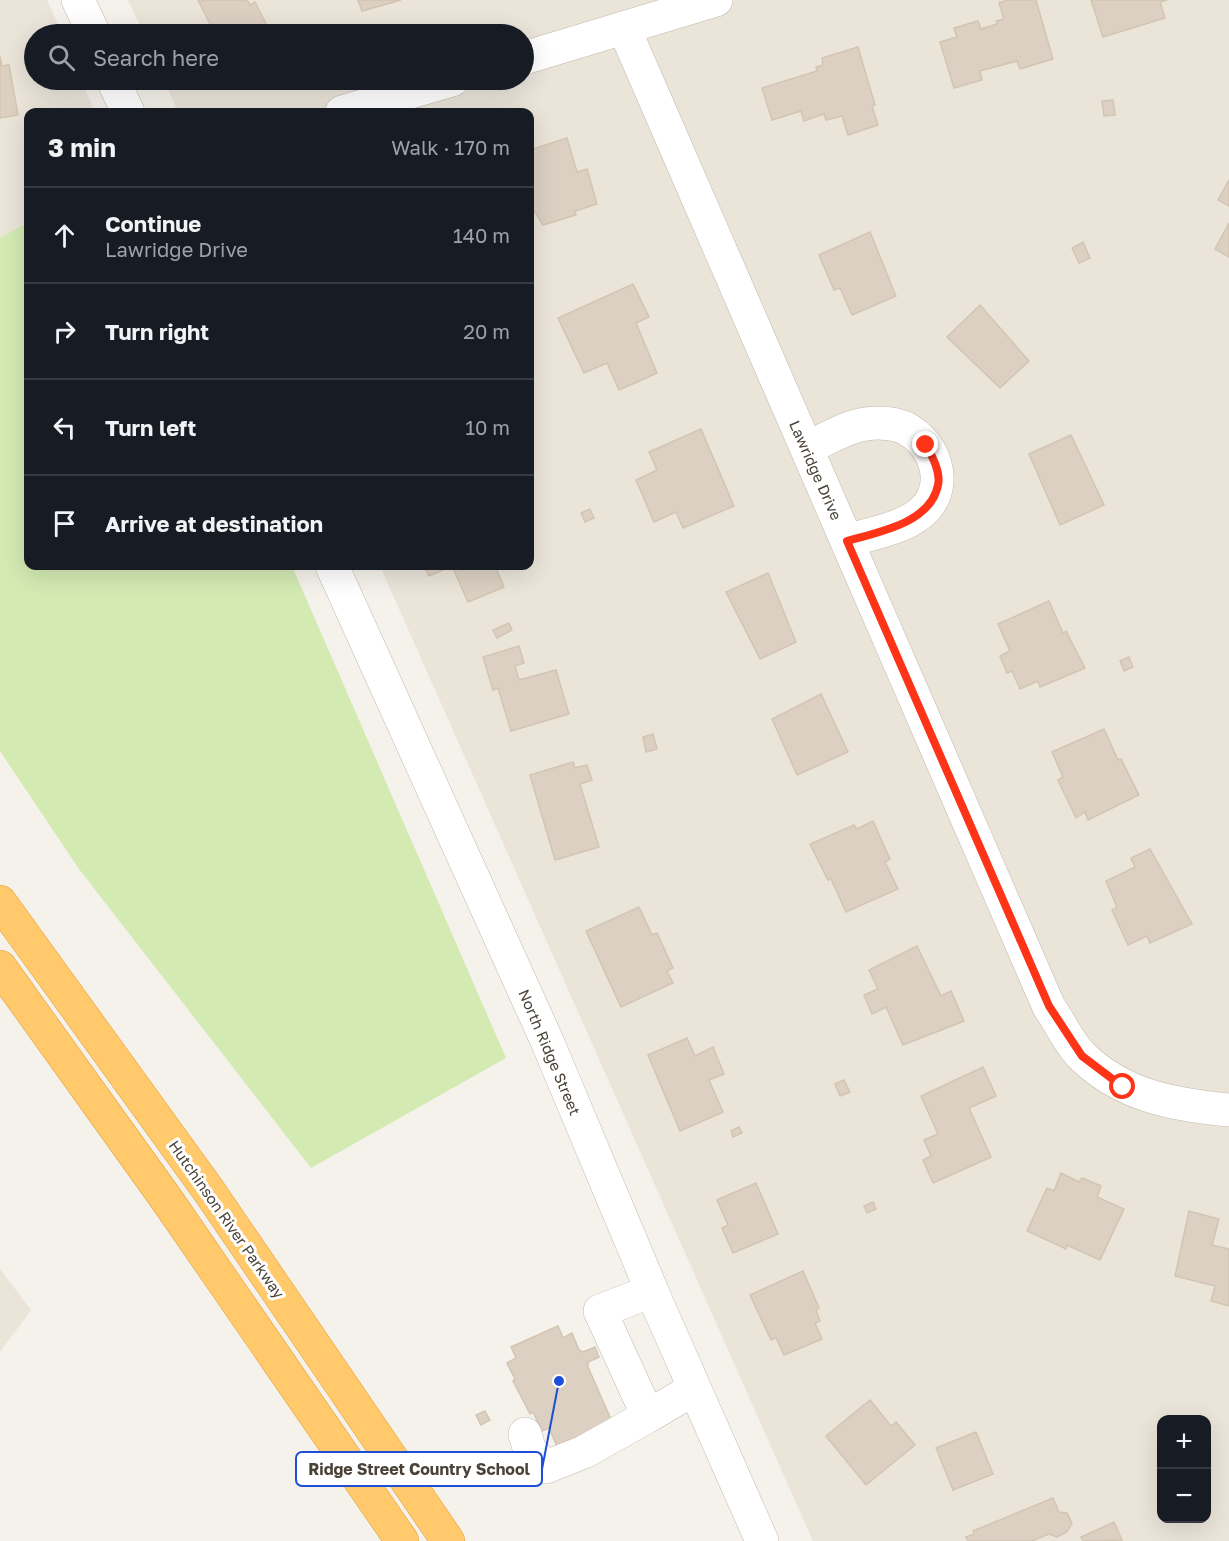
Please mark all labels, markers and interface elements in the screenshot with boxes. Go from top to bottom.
search box [24,24,534,90]
icon: search [45,41,78,74]
text: Search here [93,44,219,71]
text: 3 min [48,132,116,163]
text: Walk · 170 m [391,135,510,159]
text: Continue [105,210,201,237]
icon: ahead [48,219,81,252]
text: 140 m [453,223,510,247]
text: Lawridge Drive [105,237,248,261]
icon: right [48,315,81,348]
text: Turn right [105,318,209,345]
text: 20 m [463,319,510,343]
icon: left [48,411,81,444]
text: Turn left [105,414,196,441]
text: 10 m [465,415,510,439]
street label: Lawridge Drive [786,417,846,523]
route end [912,431,938,457]
icon: arrive [48,507,81,540]
text: Arrive at destination [105,510,323,537]
street label: North Ridge Street [515,986,585,1118]
route start [1109,1073,1135,1099]
street label: Hutchinson River Parkway [166,1137,289,1302]
map controls [1157,1415,1211,1523]
button: + [1157,1415,1211,1469]
callout: Ridge Street Country School [296,1452,542,1486]
text: Ridge Street Country School [308,1459,531,1479]
button: − [1157,1469,1211,1523]

